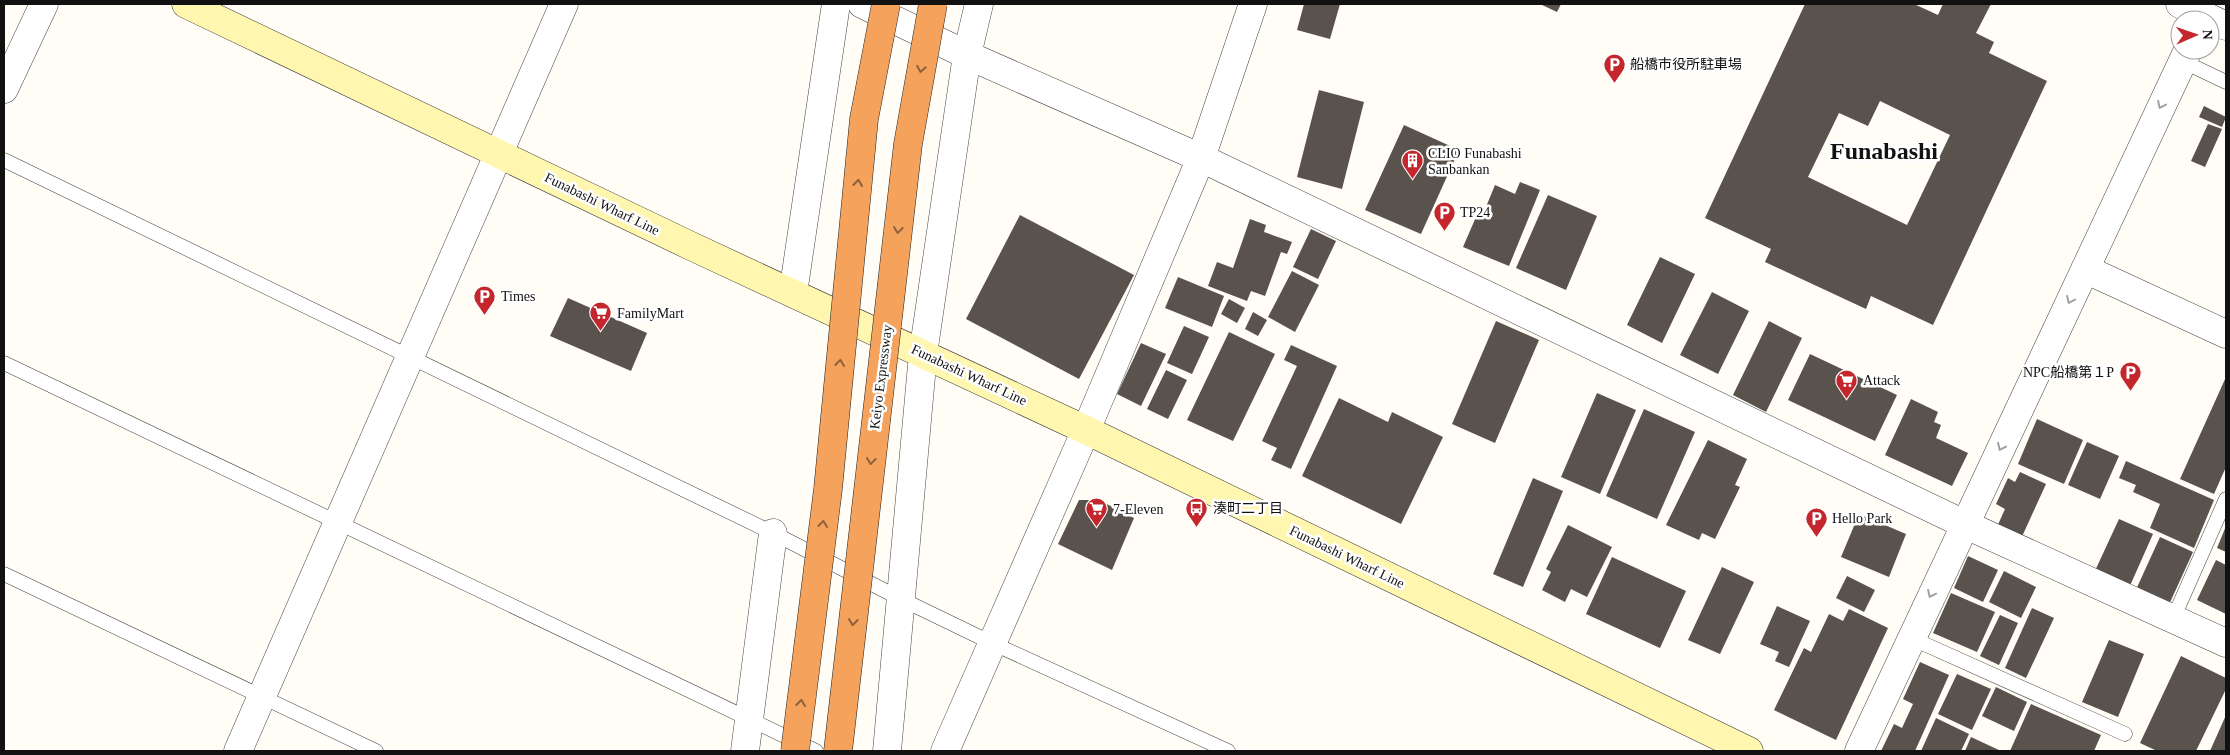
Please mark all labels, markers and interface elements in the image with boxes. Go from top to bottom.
north arrow [2170,10,2220,60]
text: N [2200,29,2215,40]
parking icon: 船橋市役所駐車場 [1602,52,1626,83]
place label: 船橋市役所駐車場 [1630,57,1742,72]
one-way arrow [916,64,926,73]
one-way arrow [2158,100,2168,109]
district label: Funabashi [1830,138,1938,164]
place label: CLIO Funabashi Sanbankan [1428,146,1522,177]
building icon: CLIO Funabashi Sanbankan [1400,149,1424,180]
street label: Funabashi Wharf Line [542,170,662,238]
one-way arrow [852,179,863,187]
parking icon: TP24 [1432,200,1456,231]
place label: TP24 [1460,205,1490,220]
one-way arrow [893,226,904,234]
parking icon: Times [473,284,497,315]
place label: Times [501,289,536,304]
one-way arrow [2066,295,2076,304]
supermarket icon: FamilyMart [589,301,613,332]
place label: FamilyMart [617,306,684,321]
street label: Keiyo Expressway [867,324,895,430]
street label: Funabashi Wharf Line [909,342,1029,408]
one-way arrow [834,358,845,366]
parking icon: NPC船橋第１P [2118,360,2142,391]
place label: NPC船橋第１P [2023,364,2114,380]
supermarket icon: Attack [1835,368,1859,399]
place label: Attack [1863,373,1900,388]
one-way arrow [1996,442,2007,451]
one-way arrow [866,457,877,465]
bus stop icon: 湊町二丁目 [1185,496,1209,527]
supermarket icon: 7-Eleven [1085,497,1109,528]
place label: 湊町二丁目 [1213,501,1283,516]
place label: 7-Eleven [1113,502,1164,517]
parking icon: Hello Park [1804,506,1828,537]
place label: Hello Park [1832,511,1892,526]
one-way arrow [817,520,828,528]
street label: Funabashi Wharf Line [1287,523,1407,591]
one-way arrow [1927,589,1938,598]
one-way arrow [848,618,859,626]
one-way arrow [795,699,806,707]

